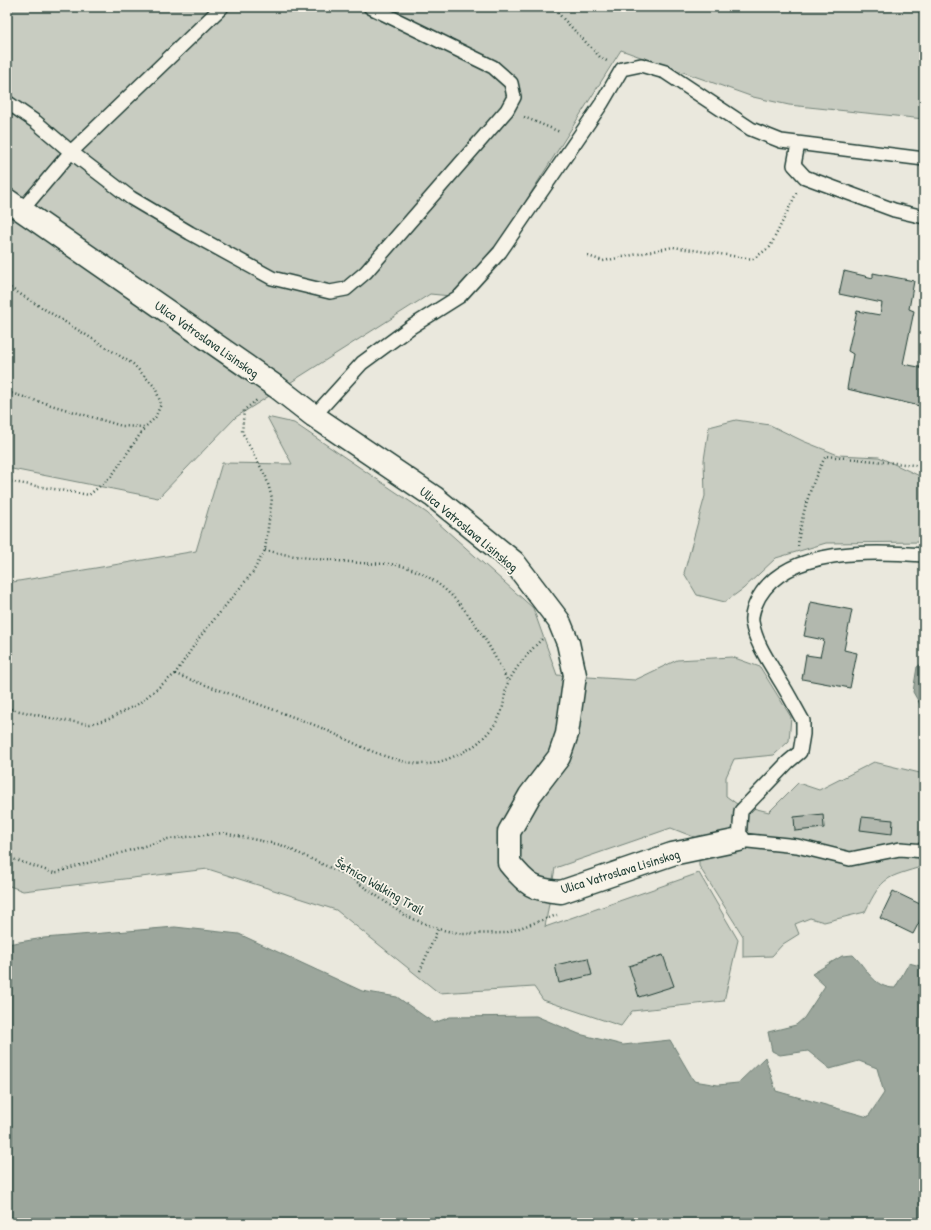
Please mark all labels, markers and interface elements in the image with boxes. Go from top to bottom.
street label: Ulica Vatroslava Lisinskog [151,296,263,382]
street label: Ulica Vatroslava Lisinskog [416,482,522,576]
street label: Ulica Vatroslava Lisinskog [558,844,682,898]
street label: Šetnica Walking Trail [332,853,428,919]

